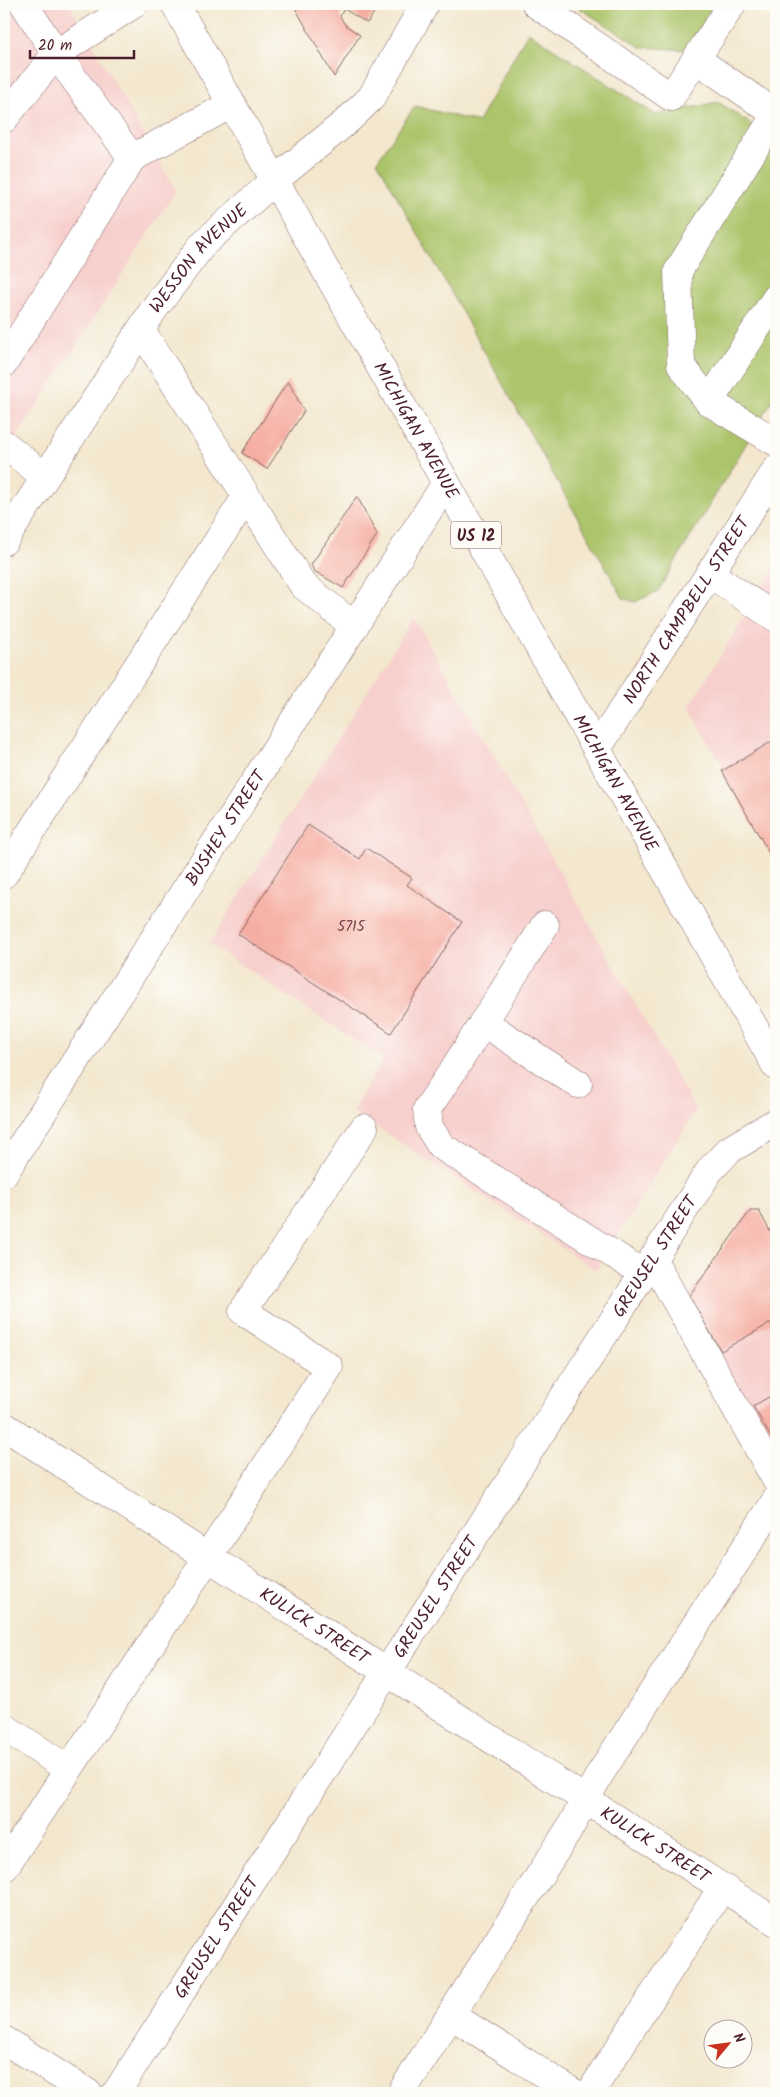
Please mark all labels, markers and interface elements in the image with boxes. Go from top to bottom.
scale bar [30,28,134,60]
text: 20 m [38,34,72,58]
street label: WESSON AVENUE [143,197,256,320]
street label: MICHIGAN AVENUE [364,357,466,506]
street label: NORTH CAMPBELL STREET [616,510,759,710]
road number: US 12 [451,522,501,548]
street label: MICHIGAN AVENUE [564,709,665,858]
street label: BUSHEY STREET [179,764,275,892]
house number: 5715 [337,915,366,939]
street label: GREUSEL STREET [606,1189,707,1324]
street label: GREUSEL STREET [386,1530,487,1665]
street label: KULICK STREET [253,1580,376,1674]
street label: KULICK STREET [594,1799,716,1893]
street label: GREUSEL STREET [167,1870,268,2005]
north arrow [702,2020,752,2070]
text: N [727,2029,750,2048]

